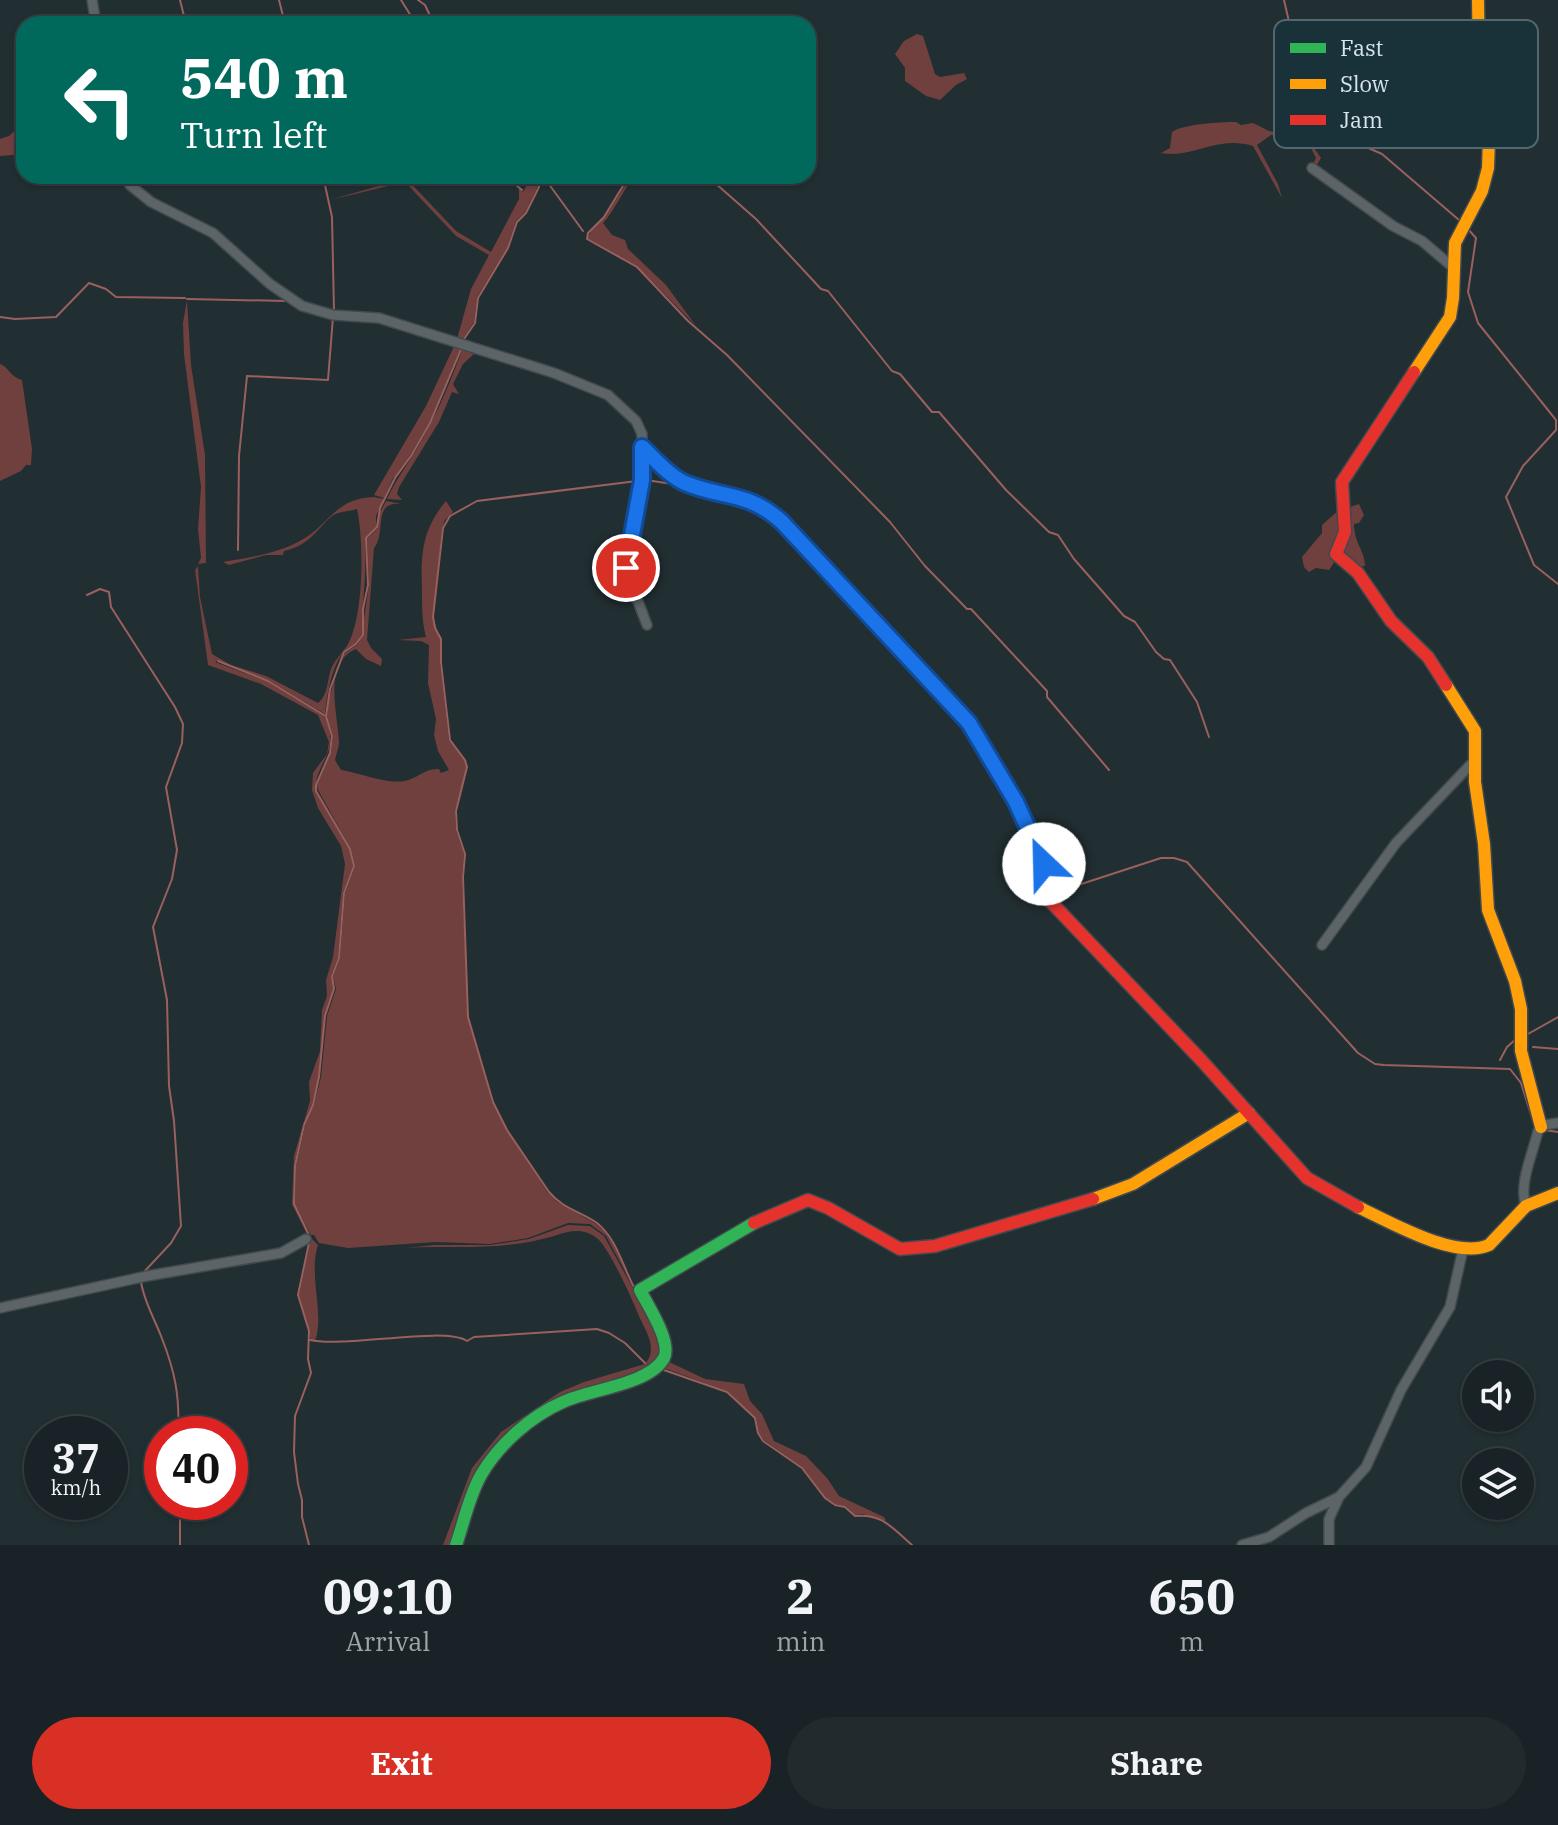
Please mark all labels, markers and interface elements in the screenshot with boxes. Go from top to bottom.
legend [1274,20,1538,148]
text: Fast [1340,33,1383,62]
text: 540 m [180,41,348,113]
icon: left [48,48,152,152]
text: Slow [1340,69,1389,98]
text: Jam [1340,105,1383,134]
text: Turn left [180,111,327,158]
pin [592,534,660,602]
icon: arrive [604,546,648,590]
position arrow [1002,822,1086,906]
map controls [1462,1360,1534,1520]
button: sound [1462,1360,1534,1432]
speed limit sign: 40 [144,1416,248,1520]
text: 37 [52,1432,100,1484]
button: layers [1462,1448,1534,1520]
text: km/h [51,1474,101,1501]
text: 09:10 [323,1565,453,1627]
text: 2 [786,1565,815,1627]
text: 650 [1149,1565,1235,1627]
text: Arrival [346,1624,430,1658]
text: min [776,1624,825,1658]
text: m [1179,1624,1204,1658]
button: Exit [32,1717,771,1809]
button: Share [787,1717,1526,1809]

